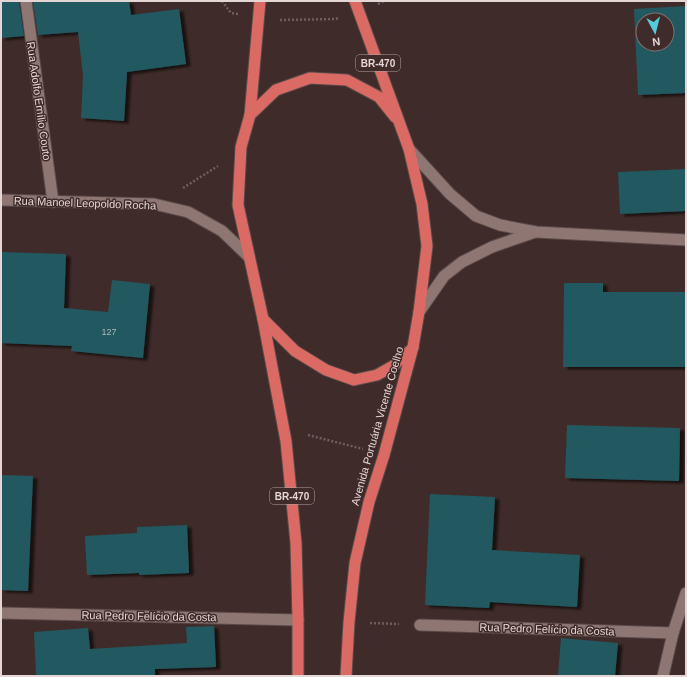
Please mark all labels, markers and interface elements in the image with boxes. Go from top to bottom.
north arrow [635,12,675,52]
text: N [651,35,661,48]
street label: Rua Adolfo Emílio Couto [25,41,53,161]
road number: BR-470 [356,55,400,71]
street label: Rua Manoel Leopoldo Rocha [14,195,157,212]
house number: 127 [101,327,117,337]
street label: Avenida Portuária Vicente Coelho [349,345,405,507]
road number: BR-470 [270,488,314,504]
street label: Rua Pedro Felício da Costa [81,609,218,623]
street label: Rua Pedro Felício da Costa [479,621,616,637]

